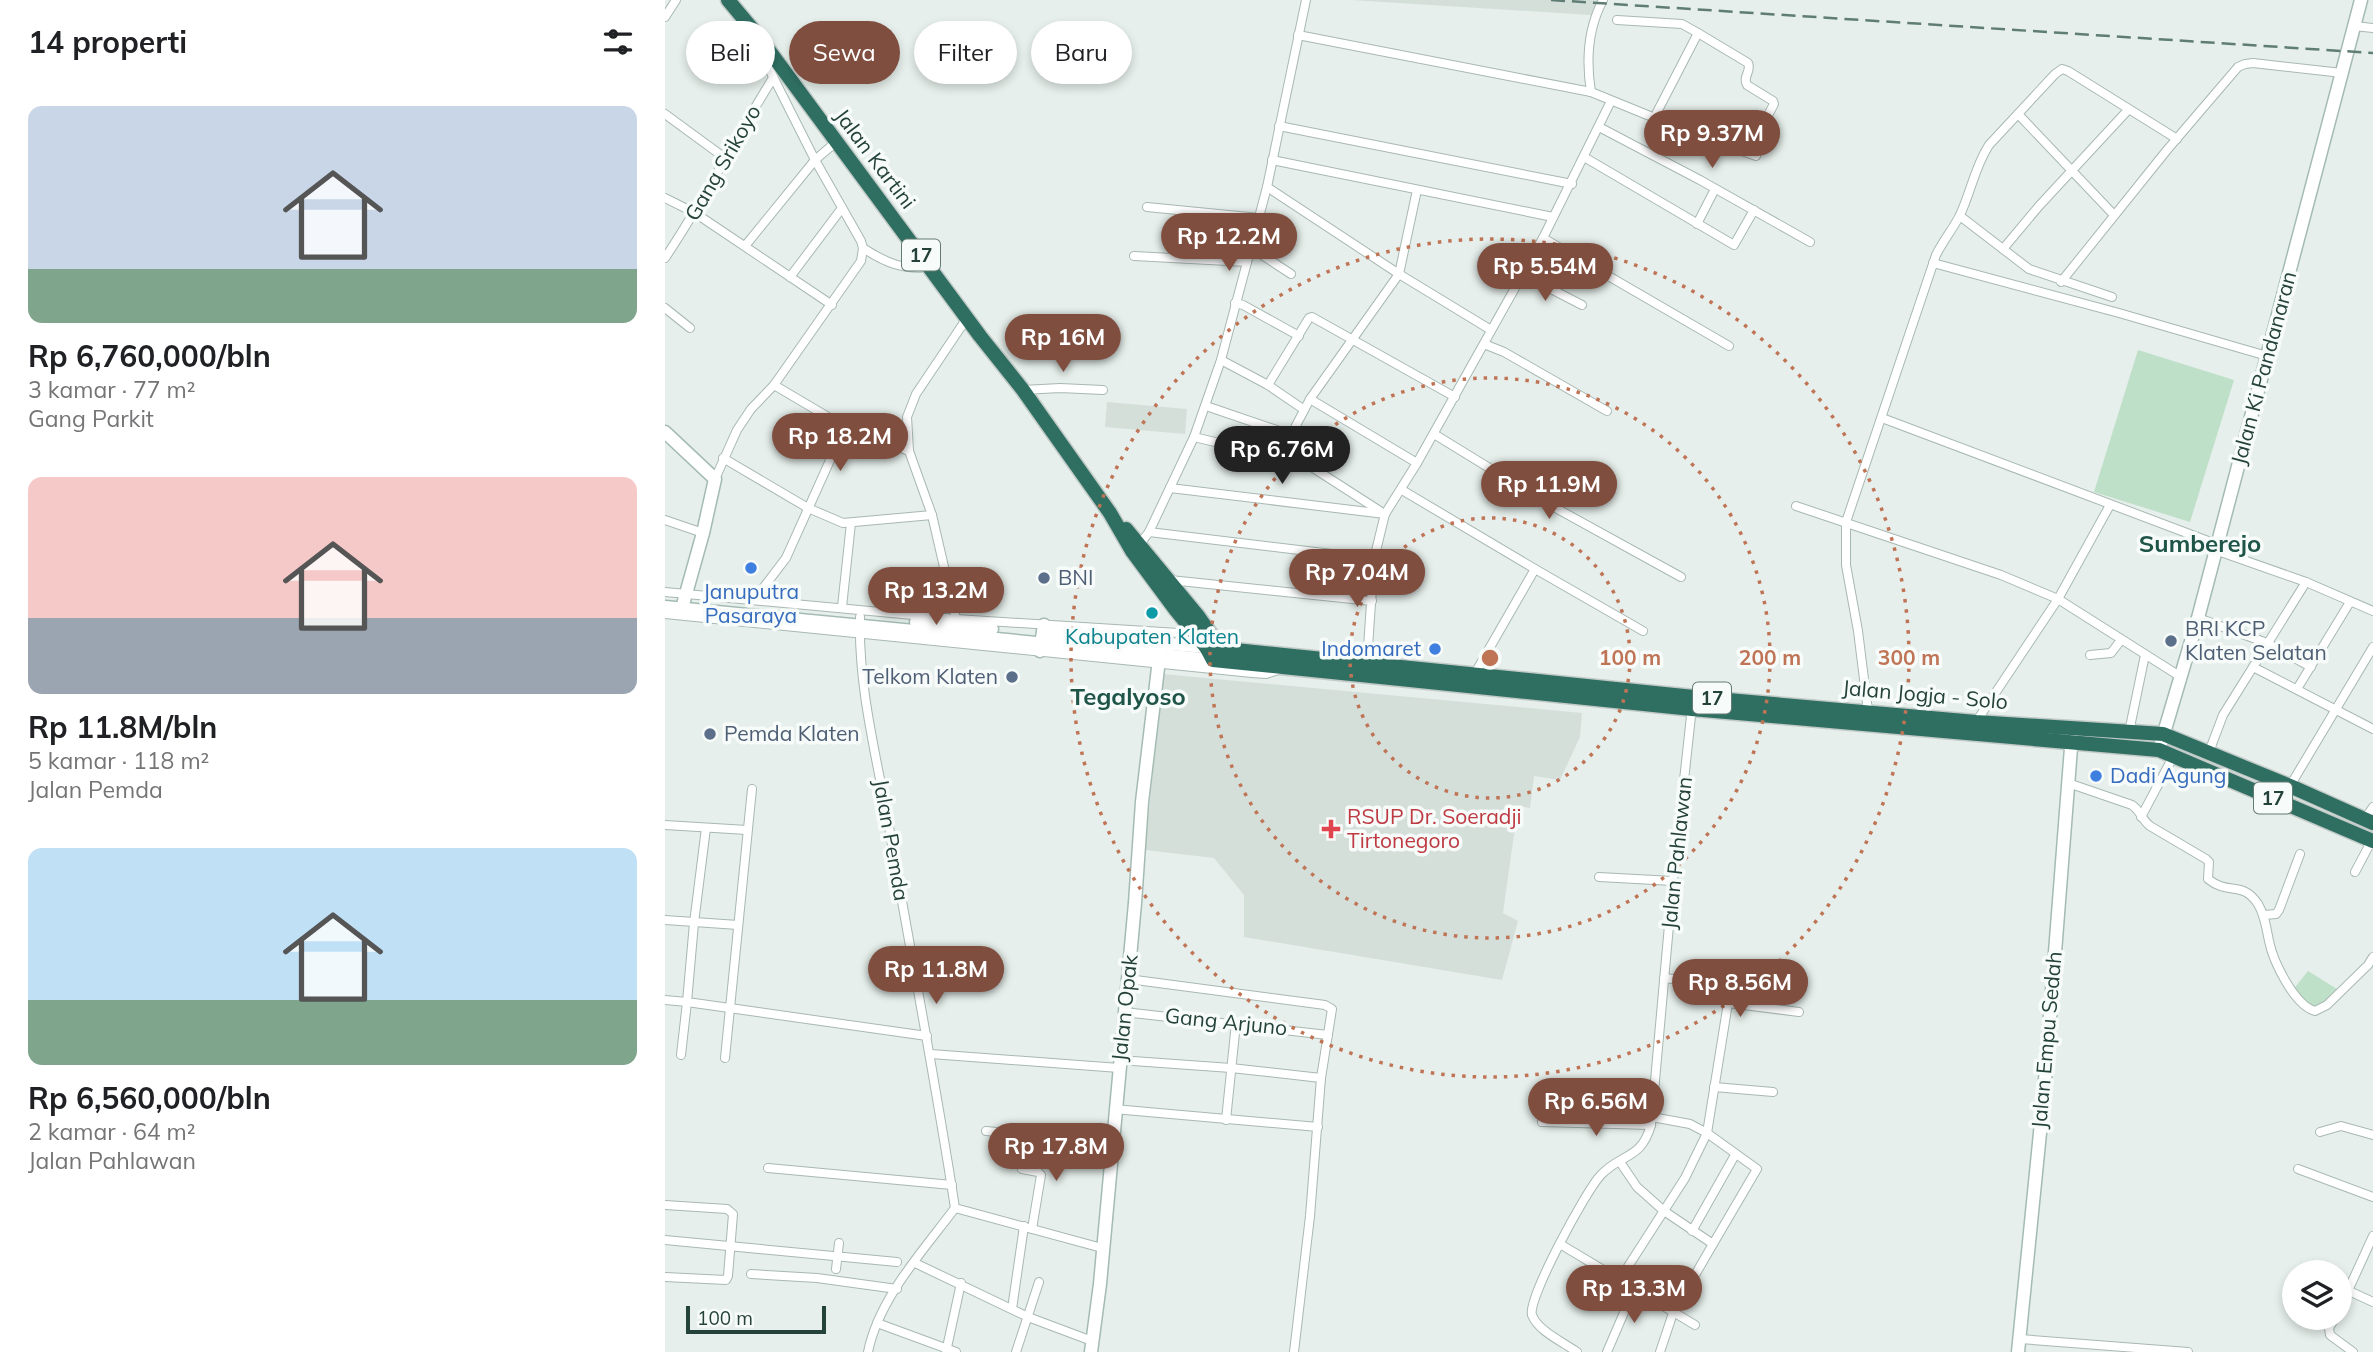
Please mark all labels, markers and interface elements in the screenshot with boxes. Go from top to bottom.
chip: Beli [686,21,775,84]
chip: Sewa [789,21,900,84]
chip: Filter [914,21,1017,84]
chip: Baru [1031,21,1132,84]
text: 14 properti [28,23,187,61]
icon: filters [599,23,637,61]
street label: Gang Srikoyo [679,100,766,225]
street label: Jalan Kartini [830,103,922,214]
pin: Rp 9.37M [1640,110,1784,170]
text: Rp 9.37M [1660,118,1764,147]
icon: home [270,152,396,278]
pin: Rp 12.2M [1157,214,1301,273]
text: Rp 12.2M [1177,221,1281,250]
road number: 17 [902,240,940,270]
pin: Rp 5.54M [1473,244,1617,303]
text: Rp 5.54M [1493,251,1597,280]
street label: Jalan Ki Pandanaran [2225,268,2301,467]
pin: Rp 16M [1006,314,1120,374]
text: Rp 16M [1021,322,1105,351]
text: Rp 6,760,000/bln [28,337,271,375]
text: 3 kamar · 77 m² [28,375,196,404]
text: Gang Parkit [28,404,154,433]
pin: Rp 18.2M [768,414,912,473]
text: Rp 18.2M [788,421,892,450]
pin: Rp 6.76M [1210,426,1354,486]
text: Rp 6.76M [1230,434,1334,463]
pin: Rp 11.9M [1477,462,1621,521]
text: Rp 11.9M [1497,469,1601,498]
icon: home [270,523,396,649]
district label: Sumberejo [2139,528,2261,558]
pin: Rp 7.04M [1285,550,1429,609]
text: Rp 7.04M [1305,557,1409,586]
marker: Januputra Pasaraya [743,560,759,576]
place label: BNI [1058,564,1093,590]
pin: Rp 13.2M [864,568,1008,627]
marker: BNI [1036,570,1052,586]
text: Rp 13.2M [884,575,988,604]
place label: Januputra Pasaraya [703,578,799,628]
marker: Kabupaten Klaten [1144,605,1160,621]
place label: BRI KCP Klaten Selatan [2185,615,2327,665]
place label: Kabupaten Klaten [1065,623,1239,649]
marker: BRI KCP Klaten Selatan [2163,633,2179,649]
place label: Indomaret [1321,635,1421,661]
marker: Indomaret [1427,641,1443,657]
text: 100 m [1599,644,1661,670]
text: 200 m [1739,644,1801,670]
text: 300 m [1878,644,1940,670]
centre of rings [1478,646,1502,670]
place label: Telkom Klaten [862,663,998,689]
marker: Telkom Klaten [1004,669,1020,685]
street label: Jalan Jogja - Solo [1841,674,2009,714]
district label: Tegalyoso [1070,681,1186,711]
road number: 17 [1693,682,1731,713]
text: Rp 11.8M/bln [28,708,217,746]
place label: Pemda Klaten [724,720,860,746]
marker: Pemda Klaten [702,726,718,742]
text: 5 kamar · 118 m² [28,746,209,775]
place label: Dadi Agung [2110,762,2226,788]
marker: Dadi Agung [2088,768,2104,784]
text: Jalan Pemda [28,775,163,804]
street label: Jalan Pahlawan [1655,775,1697,931]
street label: Jalan Pemda [868,777,915,903]
road number: 17 [2254,782,2292,814]
place label: RSUP Dr. Soeradji Tirtonegoro [1347,803,1521,853]
marker: RSUP Dr. Soeradji Tirtonegoro [1321,819,1341,839]
icon: home [270,894,396,1020]
pin: Rp 11.8M [864,946,1008,1006]
street label: Jalan Empu Sedah [2025,950,2067,1130]
street label: Jalan Opak [1105,953,1143,1063]
text: Rp 11.8M [884,954,988,983]
pin: Rp 8.56M [1668,960,1812,1019]
text: Rp 8.56M [1688,967,1792,996]
street label: Gang Arjuno [1164,1002,1289,1040]
pin: Rp 6.56M [1524,1078,1668,1138]
text: Rp 6,560,000/bln [28,1079,271,1117]
text: Rp 6.56M [1544,1086,1648,1115]
text: 2 kamar · 64 m² [28,1117,196,1146]
pin: Rp 17.8M [984,1124,1128,1183]
text: Rp 17.8M [1004,1131,1108,1160]
text: Jalan Pahlawan [28,1146,196,1175]
map controls [2282,1260,2352,1330]
button: layers [2282,1260,2352,1330]
pin: Rp 13.3M [1562,1266,1706,1325]
text: Rp 13.3M [1582,1273,1686,1302]
scale bar [686,1303,826,1335]
text: 100 m [697,1306,753,1330]

